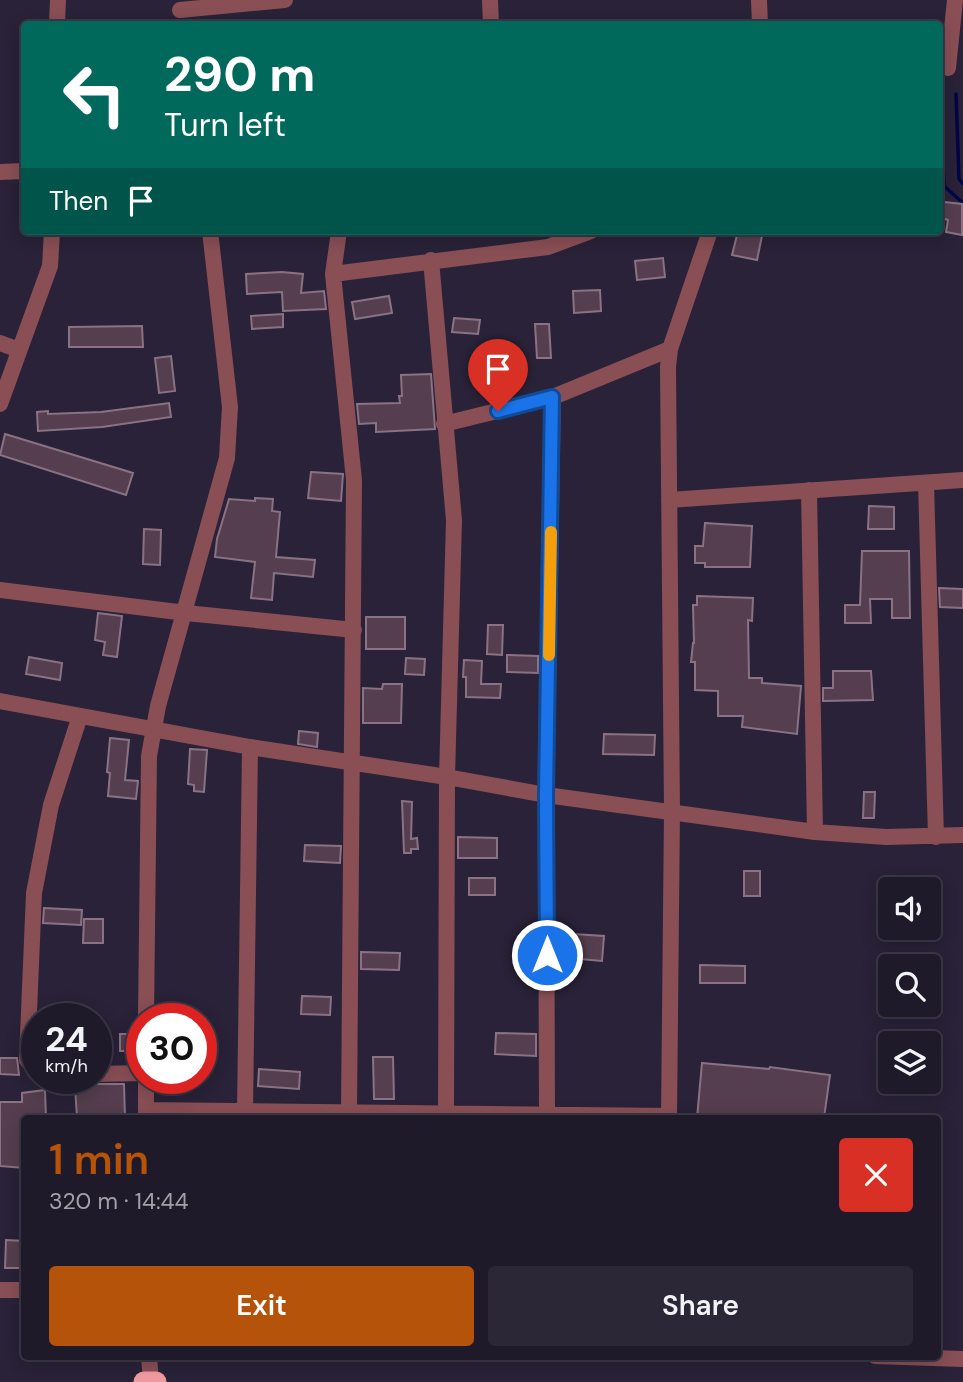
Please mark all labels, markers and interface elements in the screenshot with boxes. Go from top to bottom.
text: 290 m [164,42,315,106]
icon: left [49,49,140,140]
text: Turn left [164,104,286,146]
icon: arrive [122,182,160,220]
text: Then [49,184,108,218]
pin [468,339,528,411]
icon: arrive [479,350,517,388]
map controls [878,877,941,1094]
button: sound [878,877,941,940]
position arrow [510,918,584,992]
button: search [878,954,941,1017]
speed limit sign: 30 [126,1003,217,1094]
text: 24 [45,1016,88,1062]
button: layers [878,1031,941,1094]
text: km/h [45,1054,88,1078]
text: 1 min [49,1132,149,1187]
button: close [839,1138,913,1212]
text: 320 m · 14:44 [49,1186,188,1216]
button: Exit [49,1266,474,1346]
button: Share [488,1266,913,1346]

